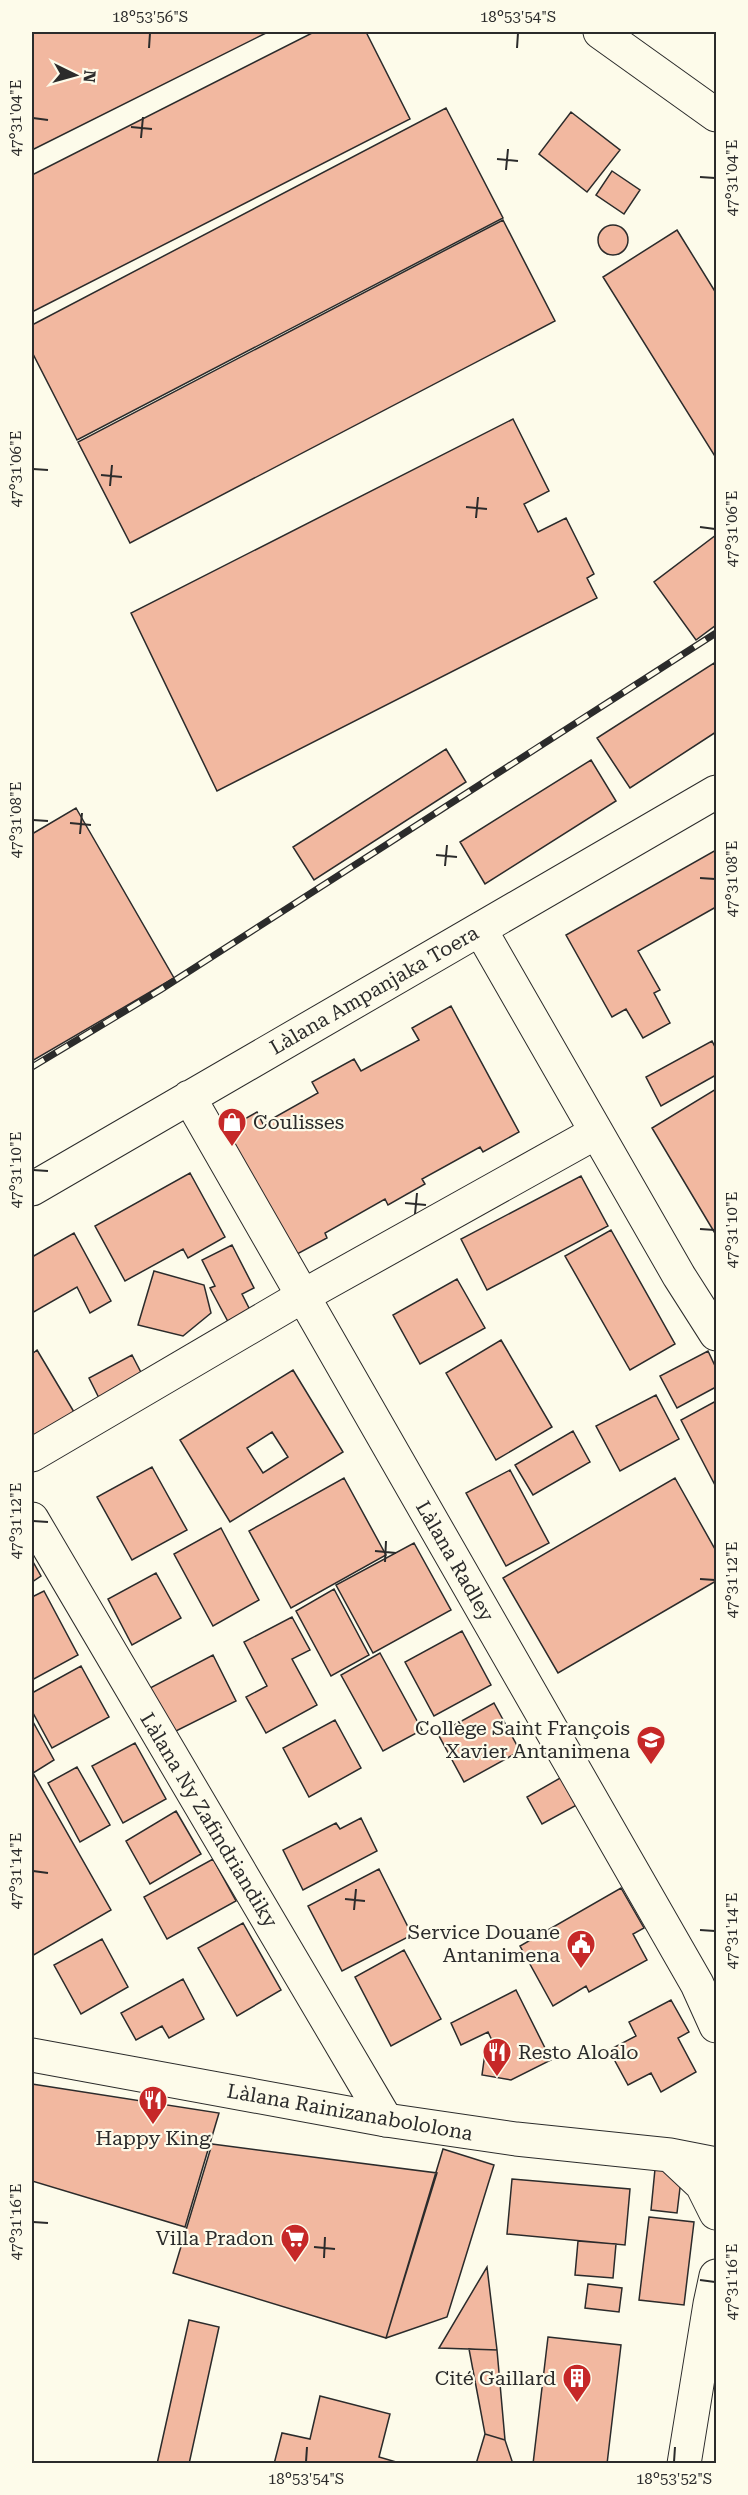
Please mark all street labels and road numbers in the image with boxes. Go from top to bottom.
street label: Làlana Ampanjaka Toera [265,920,483,1060]
street label: Làlana Radley [411,1496,499,1626]
street label: Làlana Ny Zafindriandiky [135,1708,283,1932]
street label: Làlana Rainizanabololona [225,2079,475,2145]

